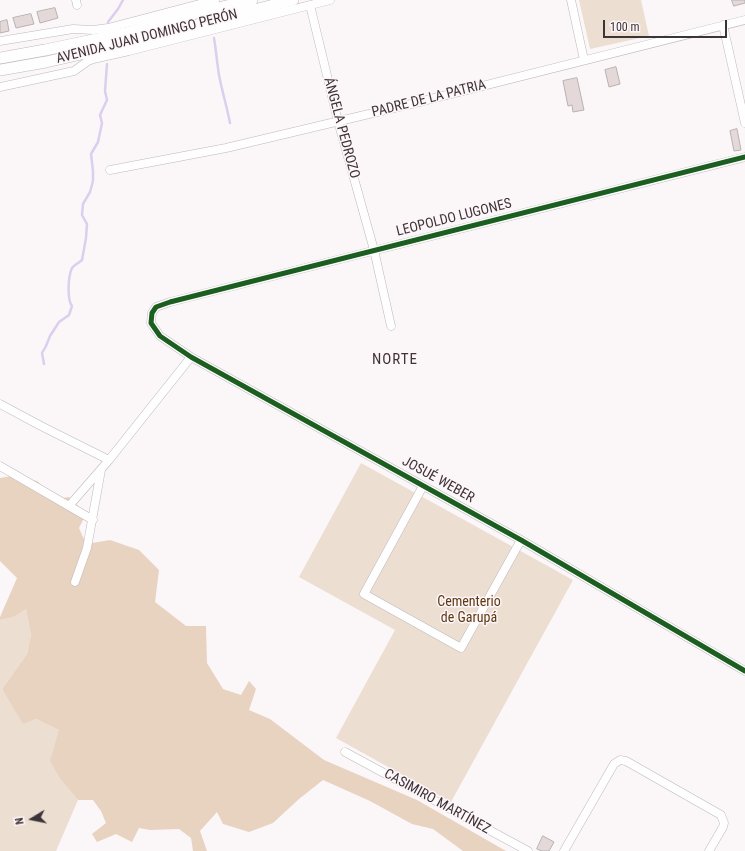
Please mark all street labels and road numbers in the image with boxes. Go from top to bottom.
street label: AVENIDA JUAN DOMINGO PERÓN [55,6,239,68]
street label: ÁNGELA PEDROZO [319,76,363,180]
street label: PADRE DE LA PATRIA [370,77,488,121]
street label: LEOPOLDO LUGONES [395,196,513,240]
street label: JOSUÉ WEBER [399,453,477,507]
street label: CASIMIRO MARTÍNEZ [381,766,493,838]

